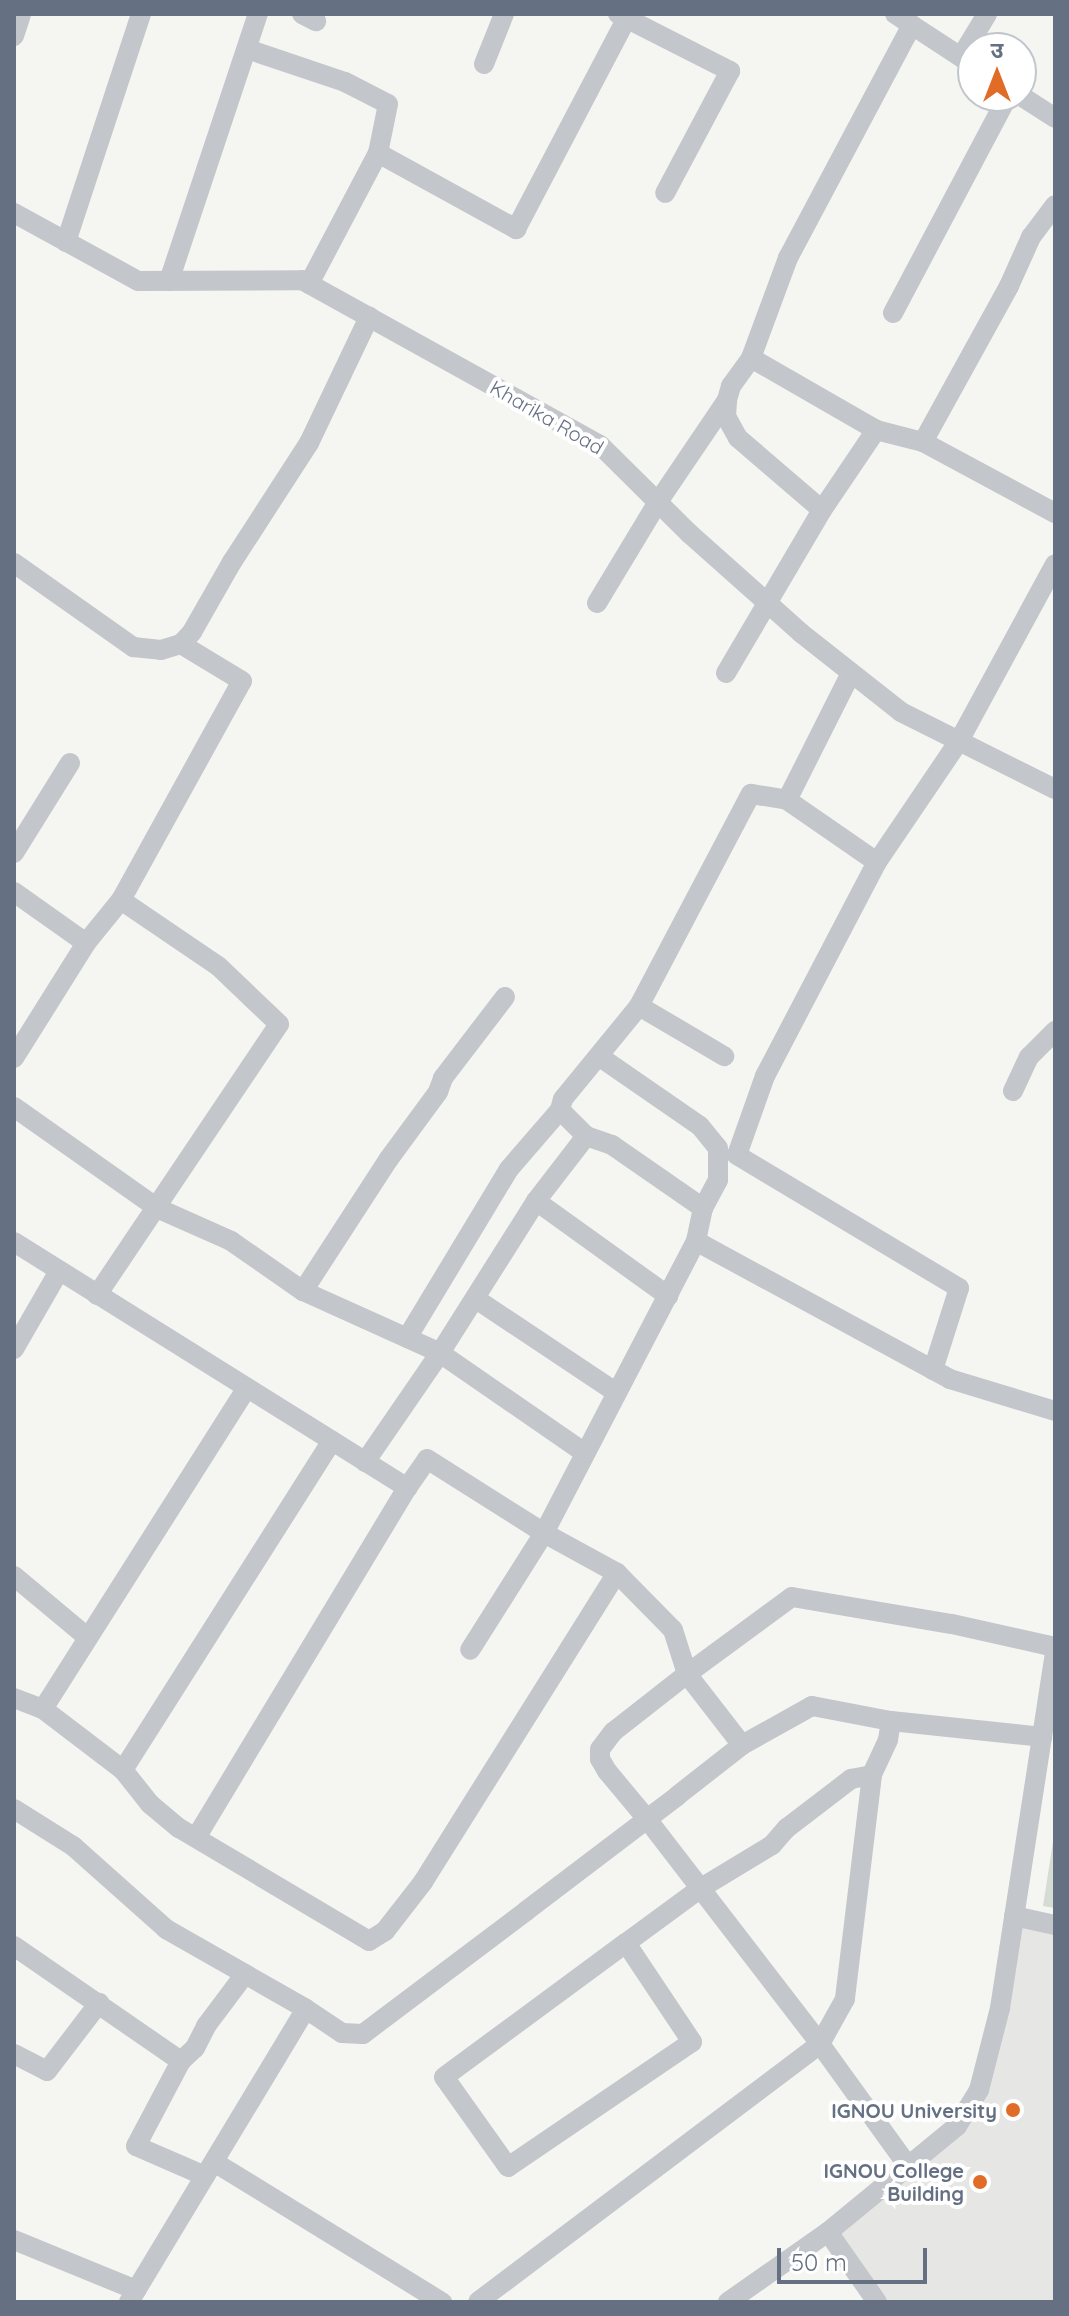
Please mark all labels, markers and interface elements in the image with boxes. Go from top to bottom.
north arrow [957,32,1037,112]
text: उ [991,36,1003,64]
street label: Kharika Road [486,375,608,459]
place label: IGNOU University [831,2098,997,2122]
marker: IGNOU University [1004,2101,1022,2119]
place label: IGNOU College Building [824,2158,964,2205]
marker: IGNOU College Building [971,2173,989,2191]
scale bar [781,2232,931,2282]
text: 50 m [791,2247,847,2277]

